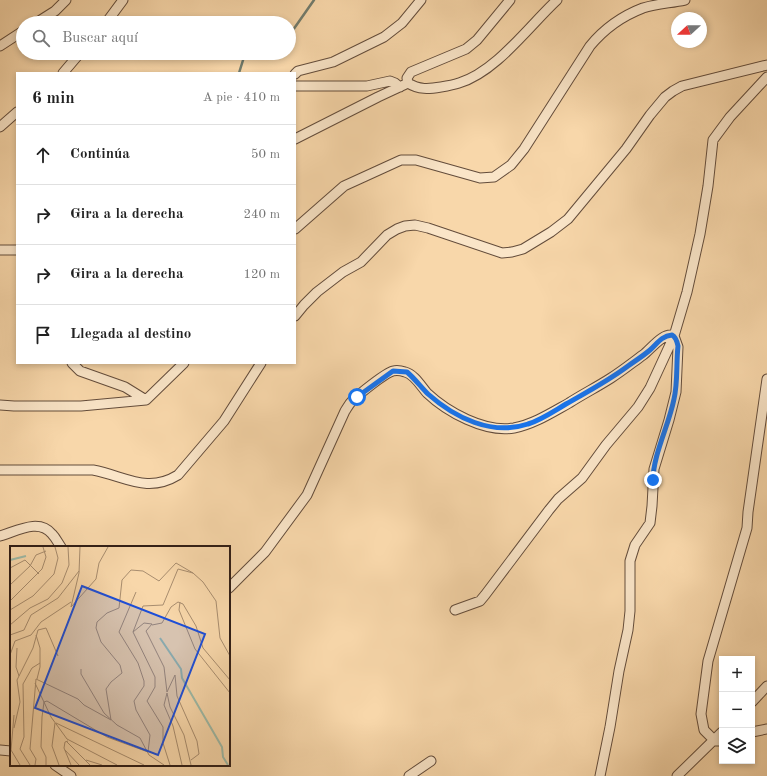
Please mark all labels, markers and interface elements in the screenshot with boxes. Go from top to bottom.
north arrow [671,12,707,48]
search box [16,16,296,60]
icon: search [30,27,52,49]
text: Buscar aquí [62,31,138,46]
text: 6 min [32,90,75,107]
text: A pie · 410 m [203,91,280,104]
icon: ahead [32,144,54,166]
text: Continúa [70,147,130,162]
text: 50 m [251,148,280,161]
icon: right [32,204,54,226]
text: Gira a la derecha [70,207,184,222]
text: 240 m [243,208,280,221]
icon: right [32,264,54,286]
text: Gira a la derecha [70,267,184,282]
text: 120 m [243,268,280,281]
icon: arrive [32,324,54,346]
text: Llegada al destino [70,327,191,342]
route start [348,388,366,406]
route end [644,471,662,489]
inset map [10,546,230,766]
map controls [719,656,755,764]
button: + [719,656,755,692]
button: − [719,692,755,728]
button: layers [719,728,755,764]

